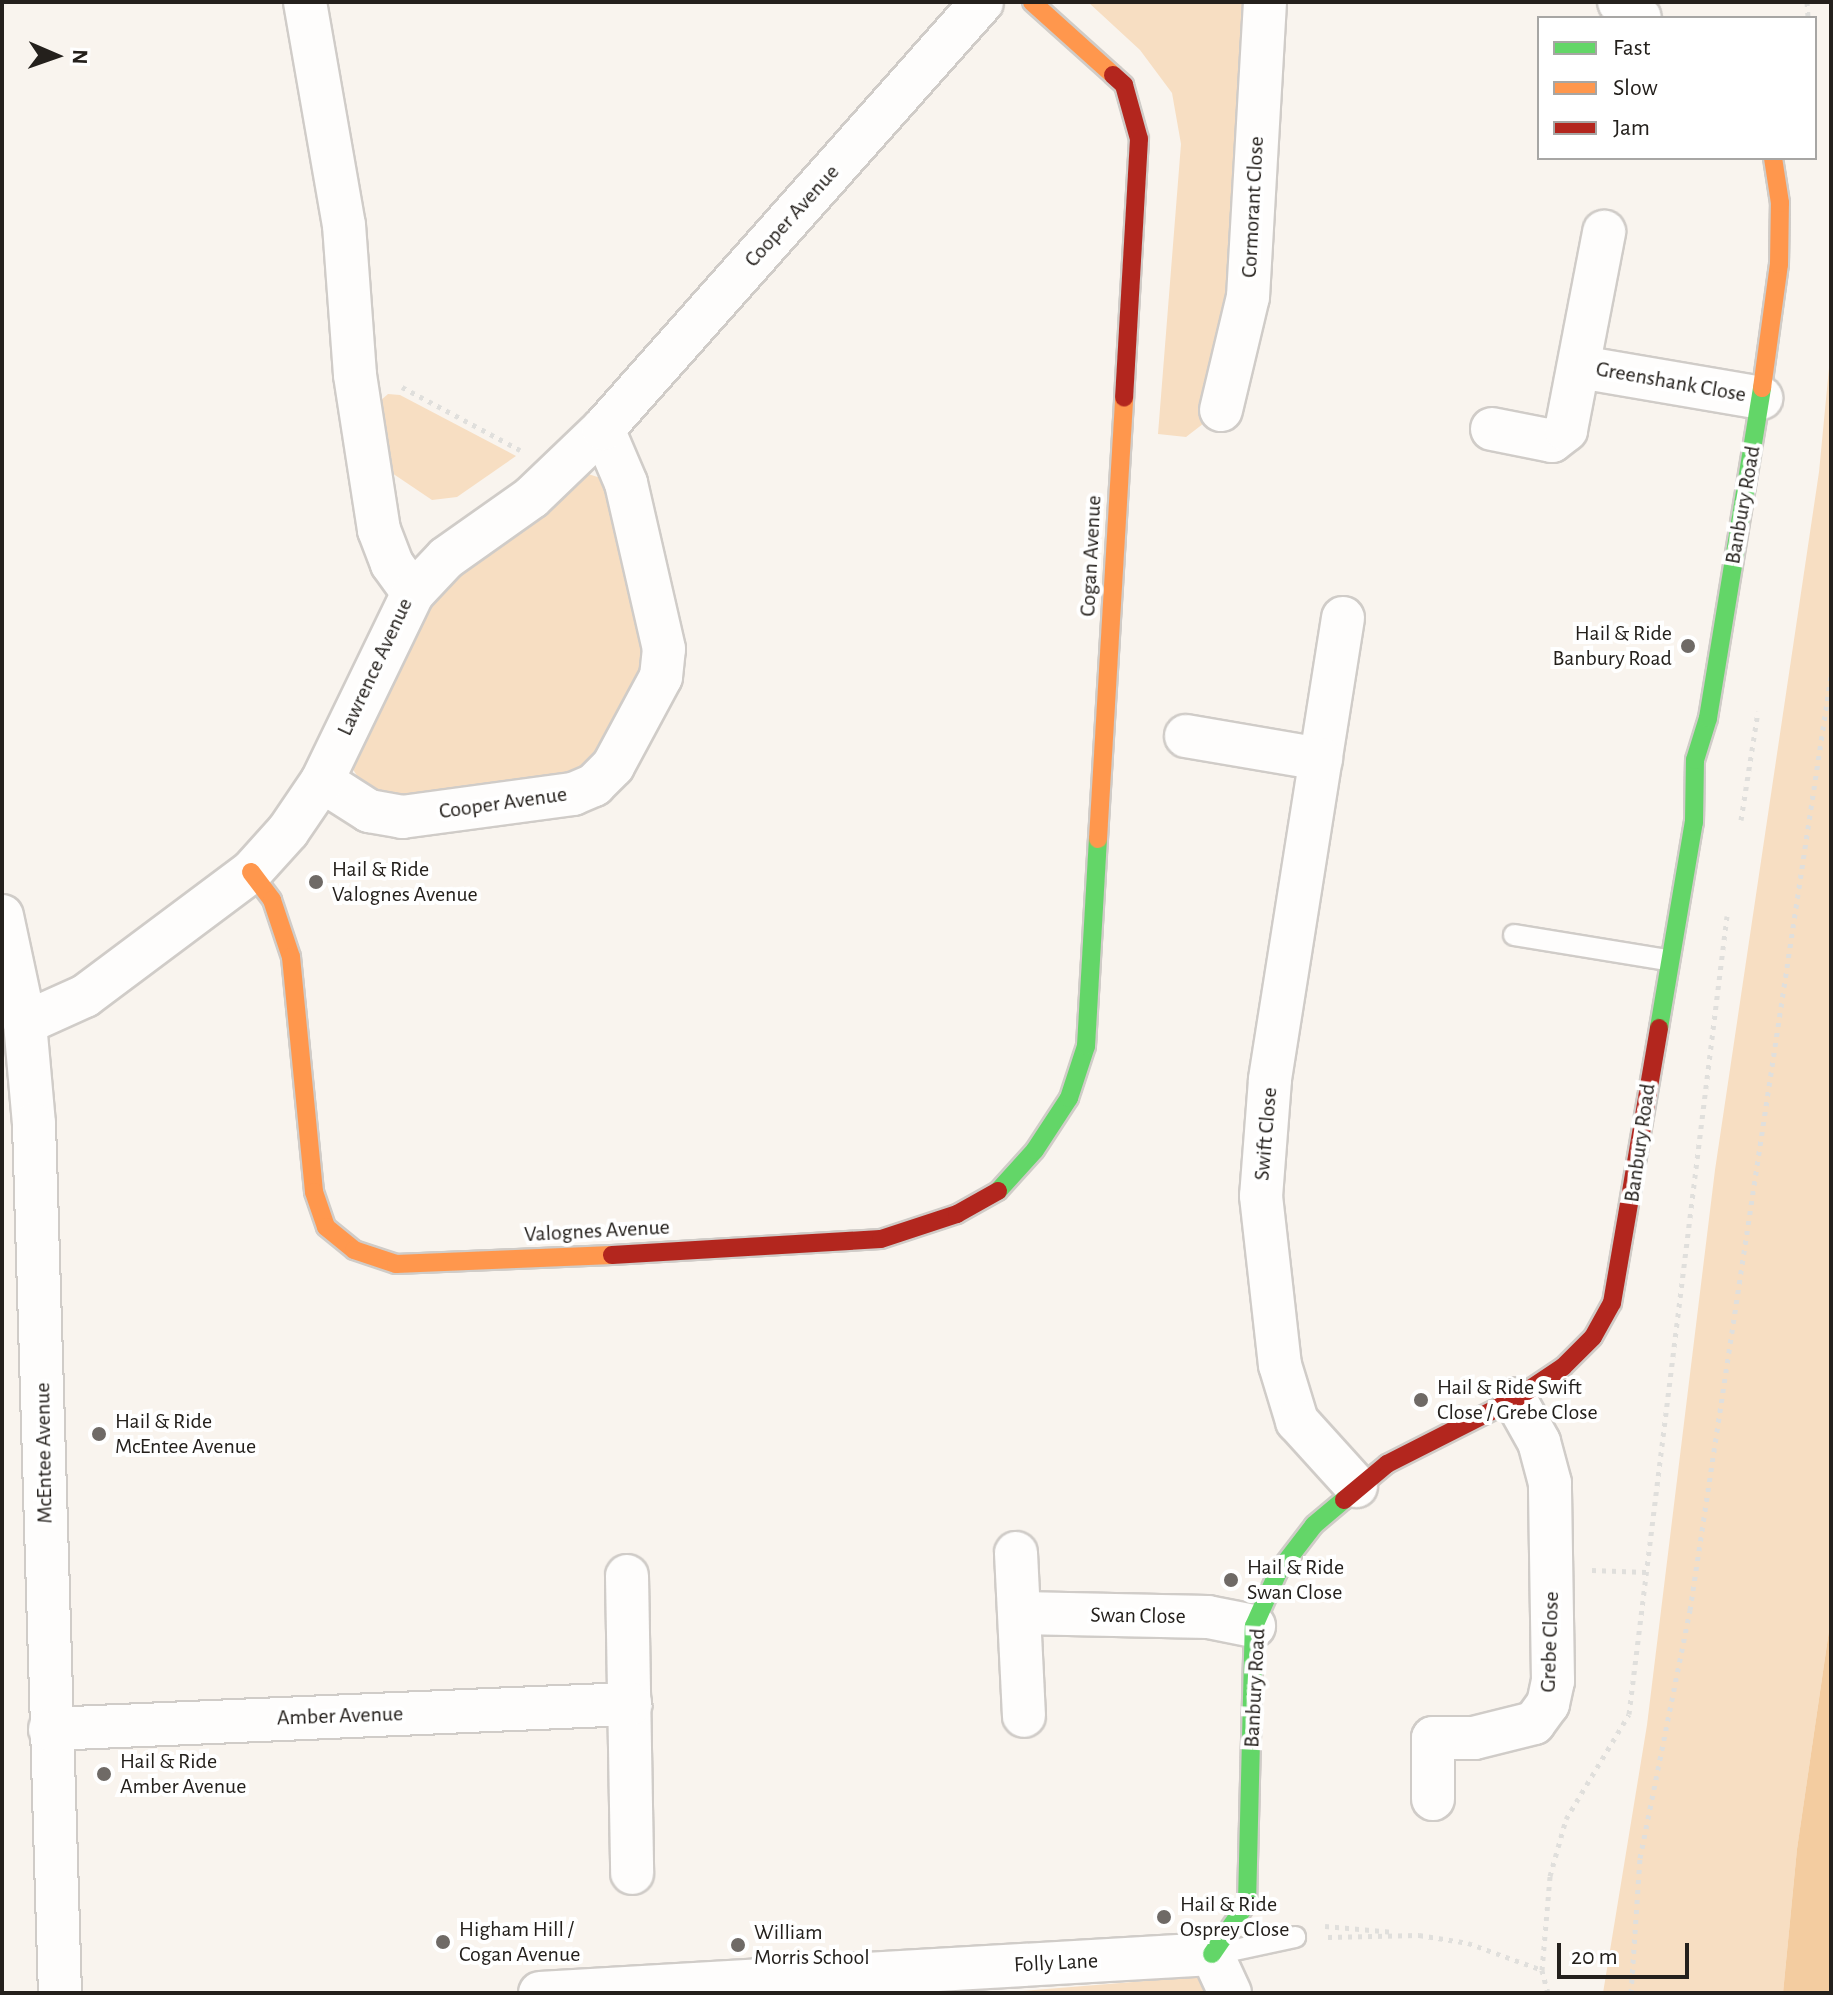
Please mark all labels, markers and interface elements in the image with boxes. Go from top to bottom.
north arrow [16,16,96,96]
legend [1537,16,1817,160]
text: Fast [1613,36,1650,60]
text: N [69,49,91,65]
text: Slow [1613,76,1658,100]
text: Jam [1613,116,1650,140]
street label: Cormorant Close [1236,136,1270,278]
street label: Cooper Avenue [739,159,845,273]
street label: Greenshank Close [1594,356,1748,408]
street label: Banbury Road [1720,444,1766,566]
street label: Cogan Avenue [1075,495,1107,617]
street label: Lawrence Avenue [332,594,418,740]
place label: Hail & Ride Banbury Road [1552,620,1672,672]
marker: Hail & Ride Banbury Road [1679,637,1697,655]
street label: Cooper Avenue [437,781,569,825]
place label: Hail & Ride Valognes Avenue [332,856,478,908]
marker: Hail & Ride Valognes Avenue [307,873,325,891]
street label: Banbury Road [1619,1082,1661,1204]
street label: Swift Close [1249,1086,1283,1182]
street label: Valognes Avenue [524,1214,670,1248]
place label: Hail & Ride Swift Close / Grebe Close [1437,1374,1598,1426]
street label: McEntee Avenue [30,1382,58,1524]
marker: Hail & Ride Swift Close / Grebe Close [1412,1391,1430,1409]
place label: Hail & Ride McEntee Avenue [115,1408,256,1460]
marker: Hail & Ride McEntee Avenue [90,1425,108,1443]
place label: Hail & Ride Swan Close [1247,1554,1344,1606]
marker: Hail & Ride Swan Close [1222,1571,1240,1589]
street label: Grebe Close [1535,1591,1565,1693]
street label: Swan Close [1090,1602,1186,1630]
street label: Banbury Road [1239,1628,1271,1748]
street label: Amber Avenue [276,1701,404,1731]
place label: Hail & Ride Amber Avenue [120,1748,246,1800]
marker: Hail & Ride Amber Avenue [95,1765,113,1783]
place label: Hail & Ride Osprey Close [1180,1891,1289,1942]
marker: Hail & Ride Osprey Close [1155,1908,1173,1926]
place label: Higham Hill / Cogan Avenue [459,1916,580,1968]
place label: William Morris School [754,1919,870,1970]
scale bar [1561,1927,1693,1977]
marker: Higham Hill / Cogan Avenue [434,1933,452,1951]
marker: William Morris School [729,1936,747,1954]
text: 20 m [1571,1945,1618,1969]
street label: Folly Lane [1013,1948,1099,1978]

